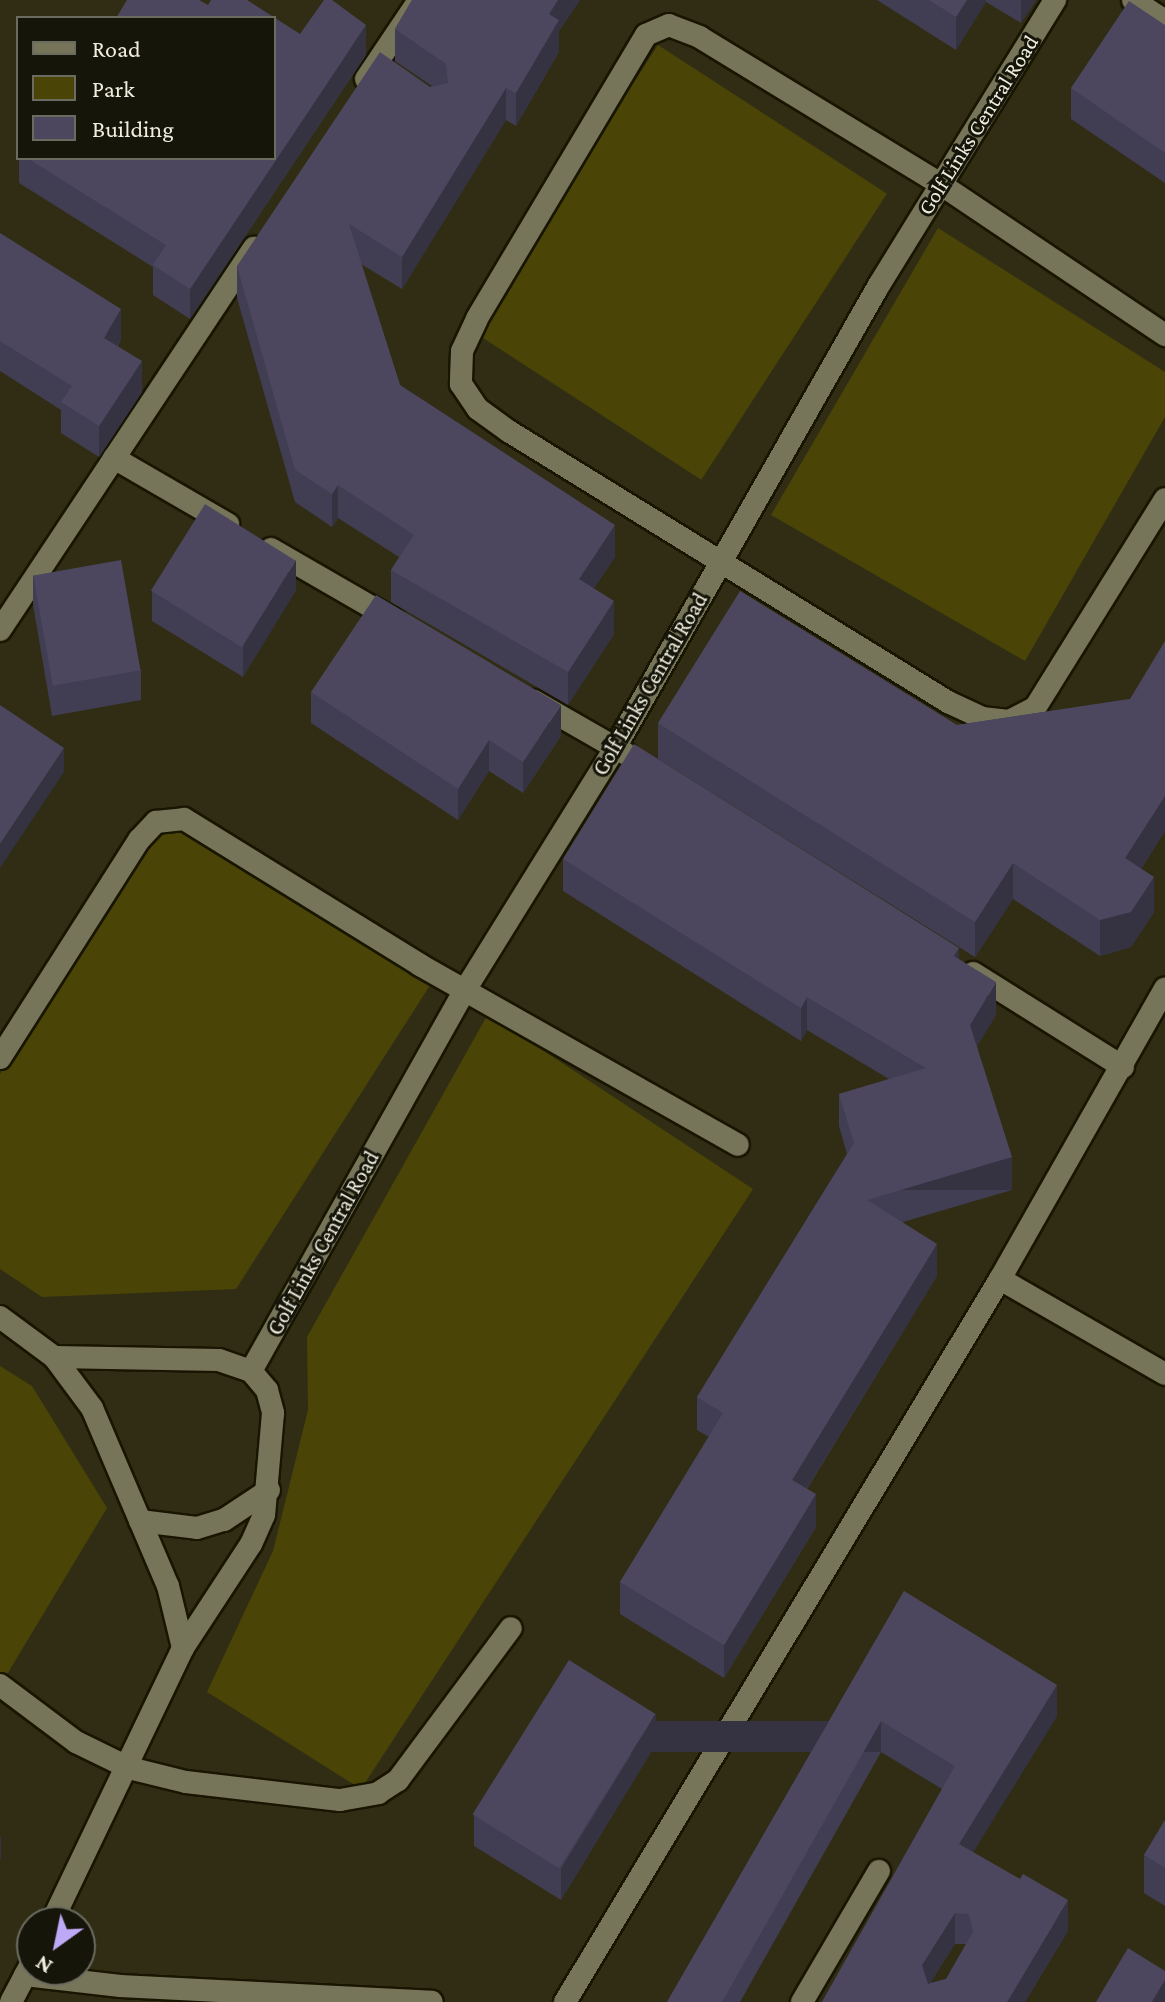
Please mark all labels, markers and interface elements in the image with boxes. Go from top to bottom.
legend [16,16,276,160]
street label: Golf Links Central Road [912,30,1044,220]
text: Road [92,35,141,62]
text: Park [92,75,135,102]
text: Building [92,115,174,142]
street label: Golf Links Central Road [587,588,713,780]
street label: Golf Links Central Road [261,1146,385,1340]
north arrow [16,1906,96,1986]
text: N [31,1950,57,1979]

